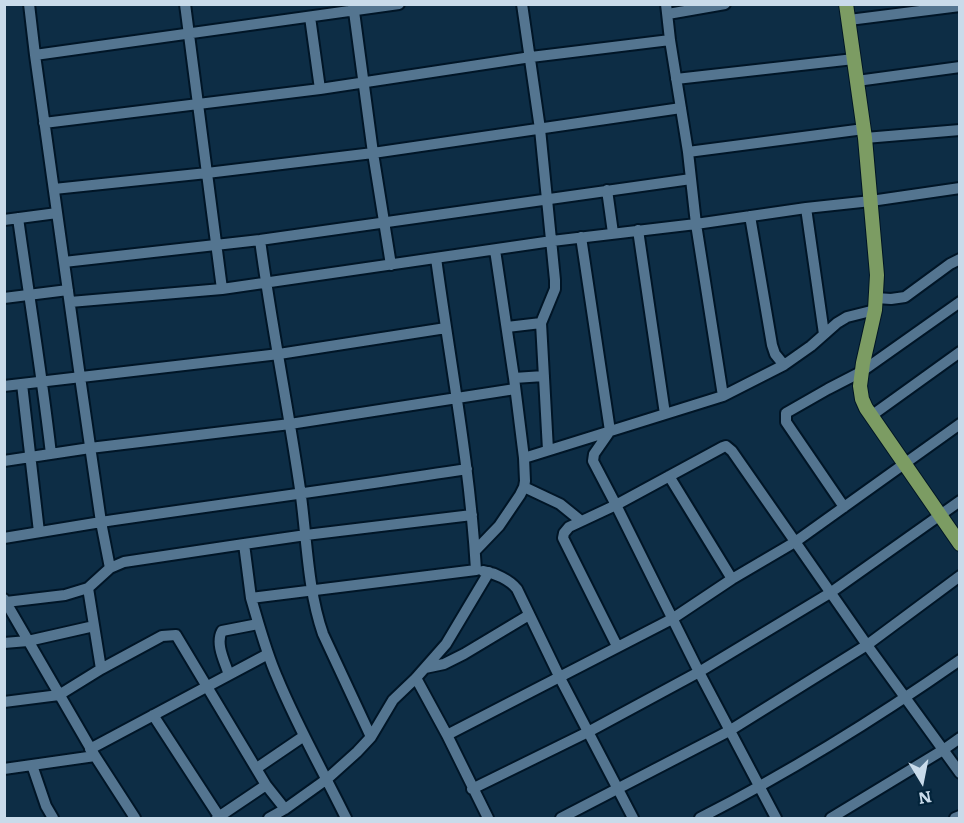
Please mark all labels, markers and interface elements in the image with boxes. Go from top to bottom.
north arrow [892,751,952,811]
text: N [916,786,934,812]

